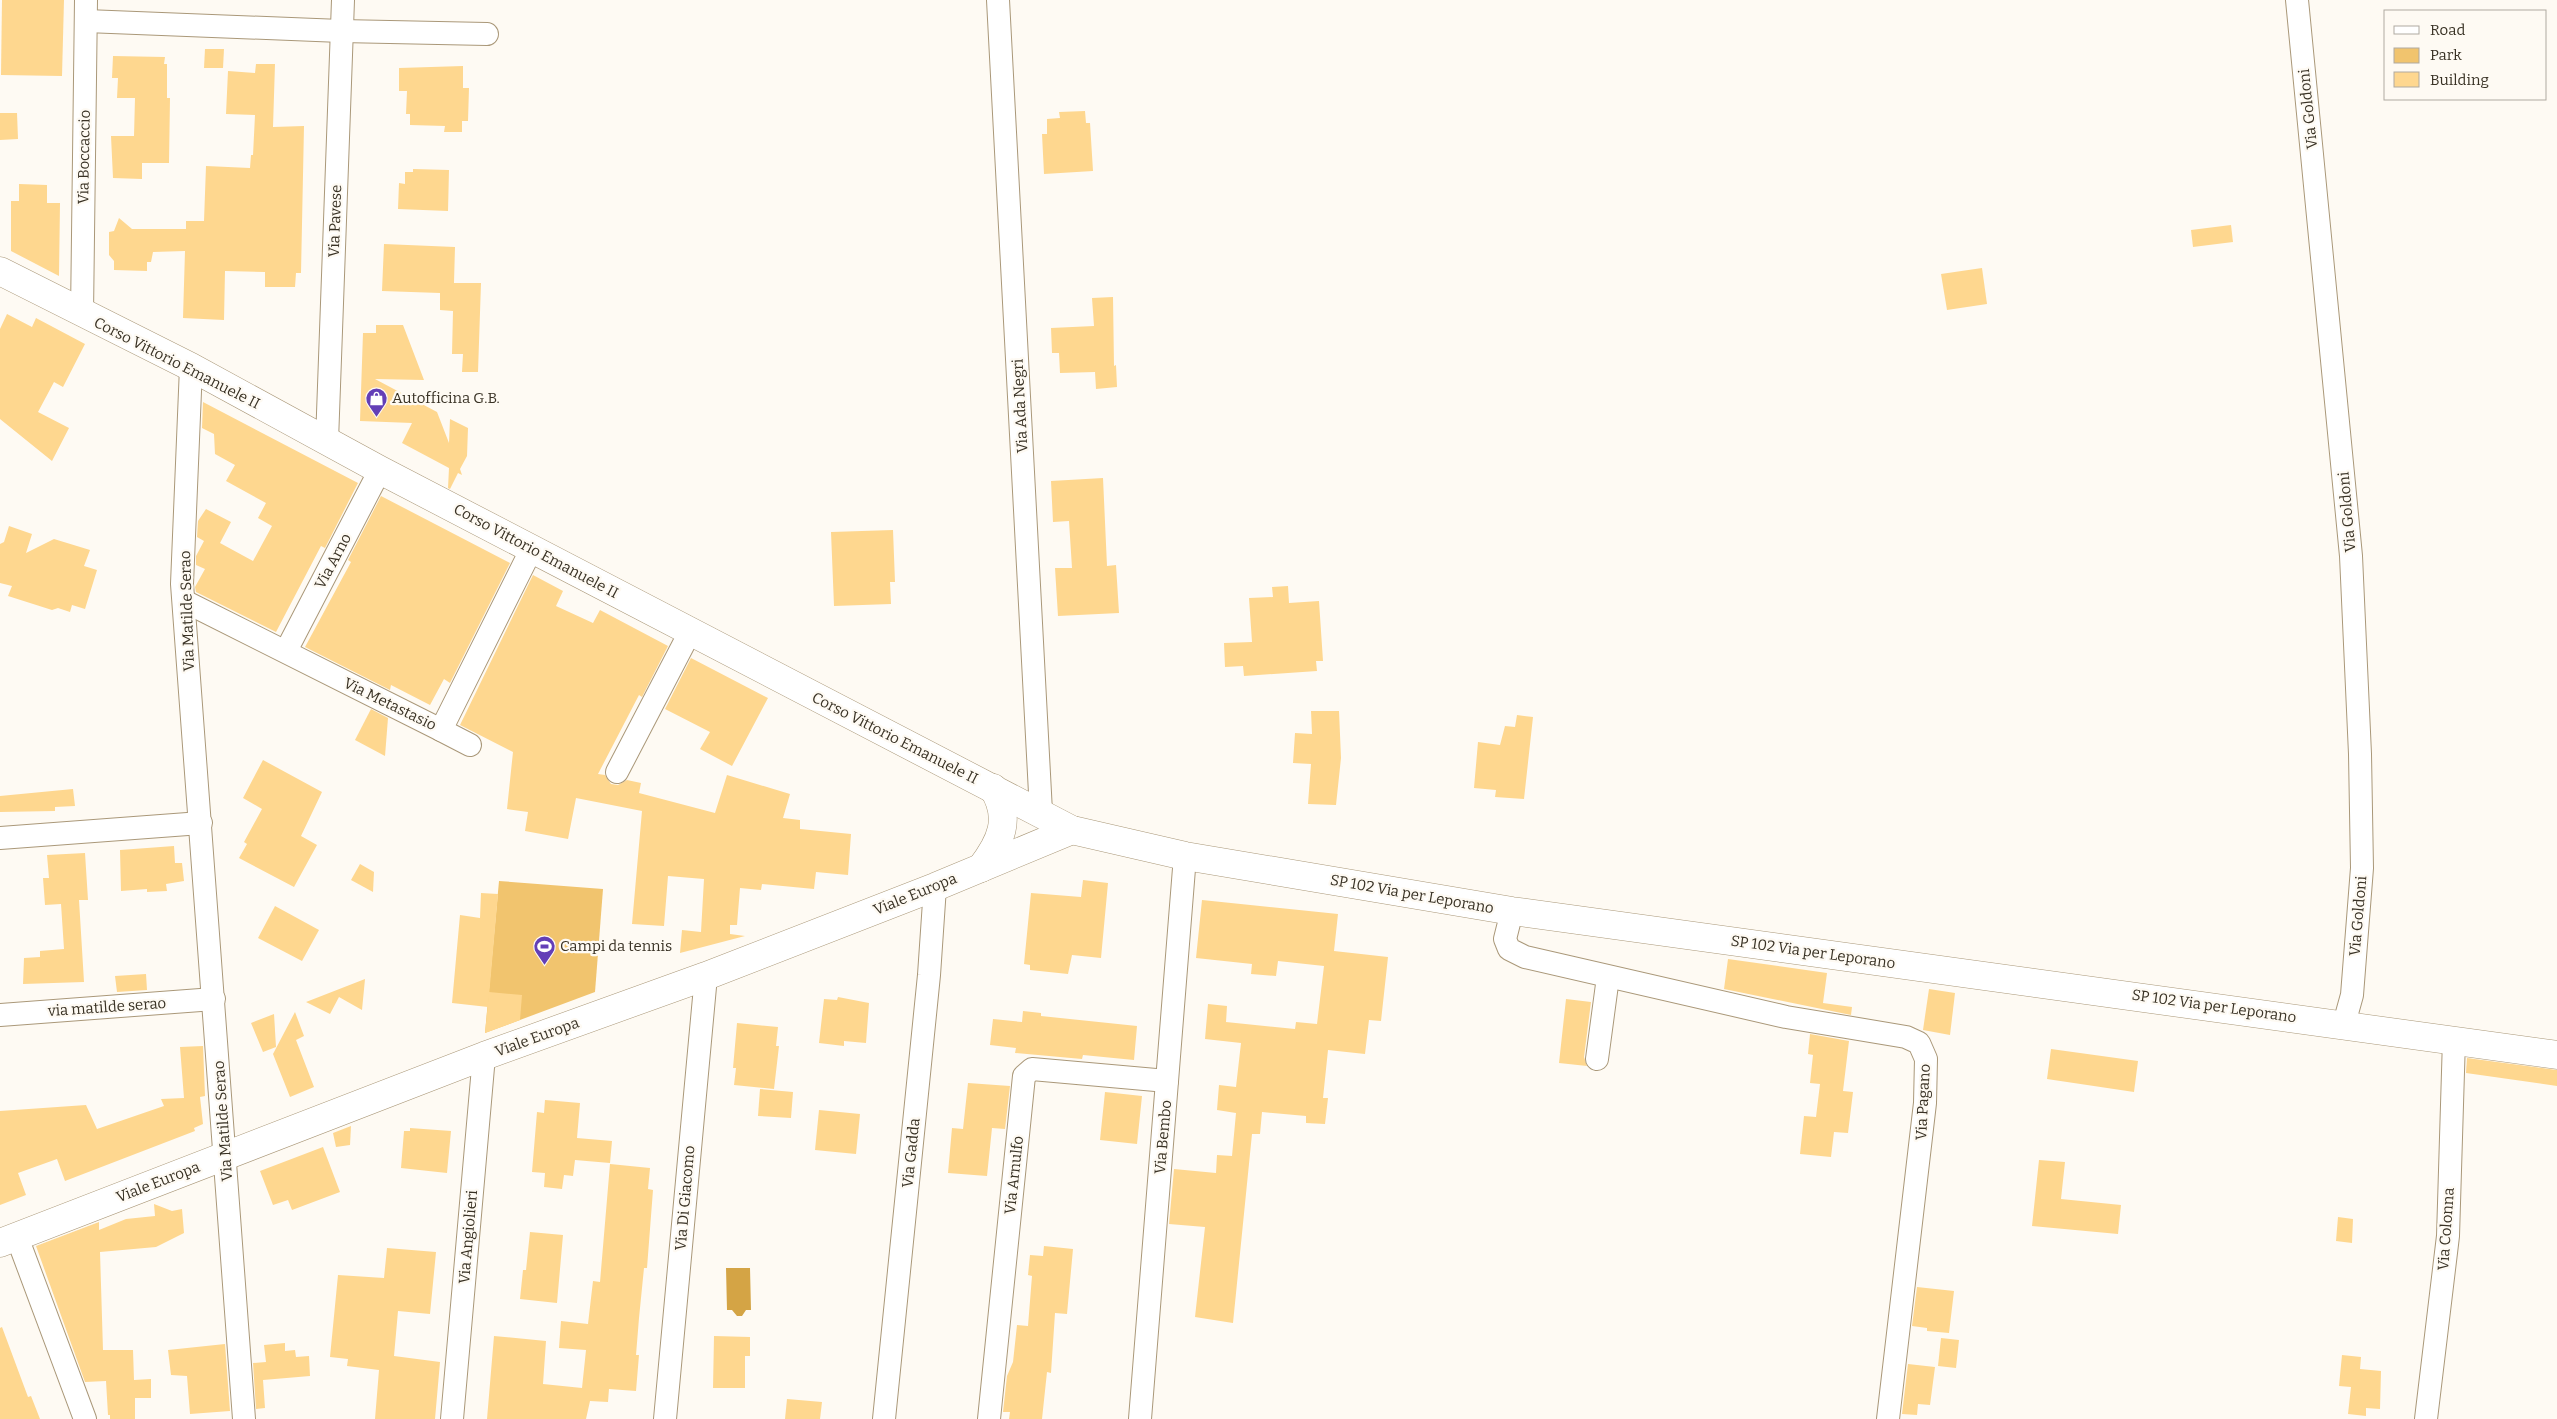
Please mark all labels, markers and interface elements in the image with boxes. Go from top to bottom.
legend [2384,10,2547,100]
text: Road [2430,21,2465,39]
text: Park [2430,46,2462,64]
street label: Via Goldoni [2295,67,2321,150]
text: Building [2430,71,2489,89]
street label: Via Boccaccio [74,110,94,204]
street label: Via Pavese [325,184,345,258]
street label: Corso Vittorio Emanuele II [91,313,263,413]
street label: Via Ada Negri [1009,358,1031,454]
shop icon: Autofficina G.B. [364,386,388,417]
place label: Autofficina G.B. [392,389,500,407]
street label: Via Goldoni [2334,471,2359,553]
street label: Corso Vittorio Emanuele II [451,500,621,602]
street label: Via Arno [311,530,355,592]
street label: Via Matilde Serao [176,550,198,672]
street label: Via Metastasio [341,674,439,734]
street label: Corso Vittorio Emanuele II [809,688,981,788]
street label: Viale Europa [871,869,959,919]
street label: SP 102 Via per Leporano [1329,871,1495,917]
street label: Via Goldoni [2346,875,2371,957]
street label: SP 102 Via per Leporano [1730,932,1896,972]
sports icon: Campi da tennis [532,934,556,965]
place label: Campi da tennis [560,937,672,955]
street label: SP 102 Via per Leporano [2131,986,2297,1026]
street label: via matilde serao [46,994,167,1020]
street label: Viale Europa [492,1013,582,1061]
street label: Via Matilde Serao [210,1060,236,1182]
street label: Via Pagano [1912,1063,1934,1141]
street label: Via Bembo [1151,1099,1175,1175]
street label: Via Gadda [898,1117,924,1189]
street label: Via Arnulfo [1001,1135,1027,1215]
street label: Via Di Giacomo [671,1145,699,1251]
street label: Viale Europa [114,1158,202,1206]
street label: Via Colonna [2434,1187,2458,1271]
street label: Via Angiolieri [455,1189,481,1285]

